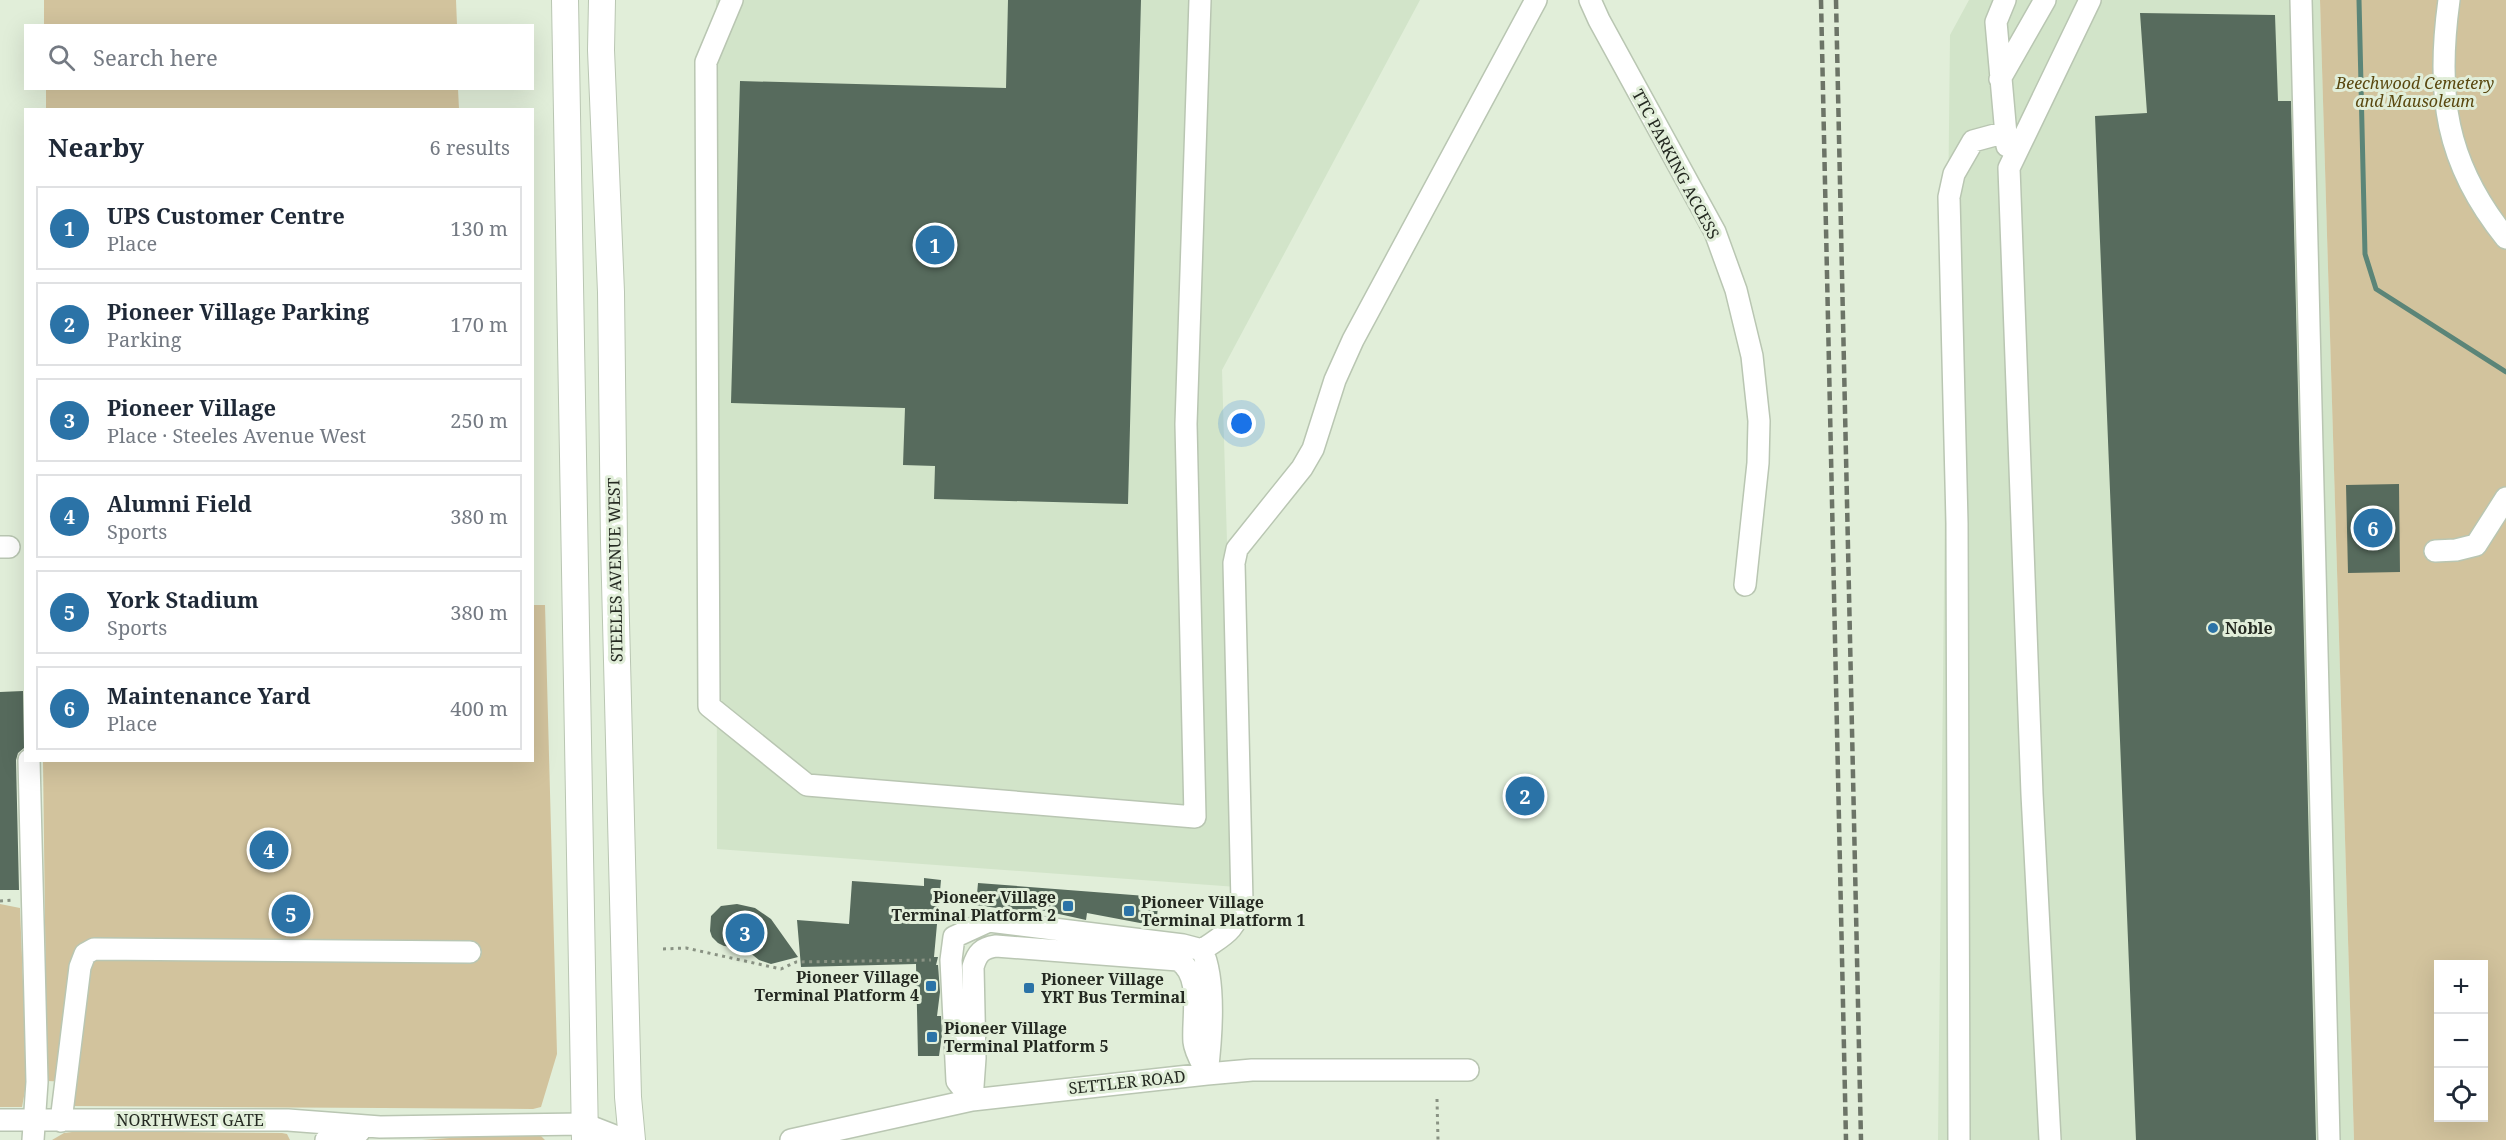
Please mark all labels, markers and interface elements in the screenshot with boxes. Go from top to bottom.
search box [24,24,534,90]
icon: search [45,41,78,74]
text: Search here [93,42,218,72]
park label: Beechwood Cemetery and Mausoleum [2335,72,2494,112]
street label: TTC PARKING ACCESS [1627,85,1725,243]
text: Nearby [48,129,144,165]
text: 6 results [430,134,510,161]
text: UPS Customer Centre [107,200,345,230]
text: 1 [64,215,75,242]
text: 130 m [450,215,508,242]
pin: 1 [916,222,954,268]
text: Place [107,230,157,257]
text: Pioneer Village Parking [107,296,369,326]
text: 2 [64,311,75,338]
text: 170 m [450,311,508,338]
text: Parking [107,326,182,353]
text: Pioneer Village [107,392,276,422]
text: 3 [64,407,75,434]
text: 250 m [450,407,508,434]
your location [1227,409,1256,438]
text: Place · Steeles Avenue West [107,422,366,449]
street label: STEELES AVENUE WEST [602,477,628,662]
text: Alumni Field [107,488,252,518]
text: 4 [64,503,75,530]
text: 380 m [450,503,508,530]
pin: 6 [2354,506,2392,550]
text: Sports [107,518,167,545]
text: York Stadium [107,584,259,614]
text: 5 [64,599,75,626]
text: 380 m [450,599,508,626]
text: Sports [107,614,167,641]
place label: Noble [2225,617,2273,639]
marker: Noble [2206,621,2220,635]
text: Maintenance Yard [107,680,310,710]
text: 6 [64,695,75,722]
text: 400 m [450,695,508,722]
text: Place [107,710,157,737]
pin: 2 [1506,774,1544,818]
pin: 4 [250,828,288,872]
place label: Pioneer Village Terminal Platform 2 [892,886,1056,926]
place label: Pioneer Village Terminal Platform 1 [1141,891,1305,931]
pin: 5 [272,892,310,936]
marker: Pioneer Village Terminal Platform 2 [1061,899,1075,913]
marker: Pioneer Village Terminal Platform 1 [1122,904,1136,918]
pin: 3 [726,910,764,956]
map controls [2434,960,2488,1122]
button: + [2434,960,2488,1014]
place label: Pioneer Village Terminal Platform 4 [755,966,919,1006]
place label: Pioneer Village YRT Bus Terminal [1041,968,1186,1008]
marker: Pioneer Village Terminal Platform 4 [924,979,938,993]
marker: Pioneer Village YRT Bus Terminal [1022,981,1036,995]
button: − [2434,1014,2488,1068]
place label: Pioneer Village Terminal Platform 5 [944,1017,1108,1057]
marker: Pioneer Village Terminal Platform 5 [925,1030,939,1044]
street label: SETTLER ROAD [1067,1065,1187,1099]
button: locate [2434,1068,2488,1122]
street label: NORTHWEST GATE [116,1109,264,1131]

